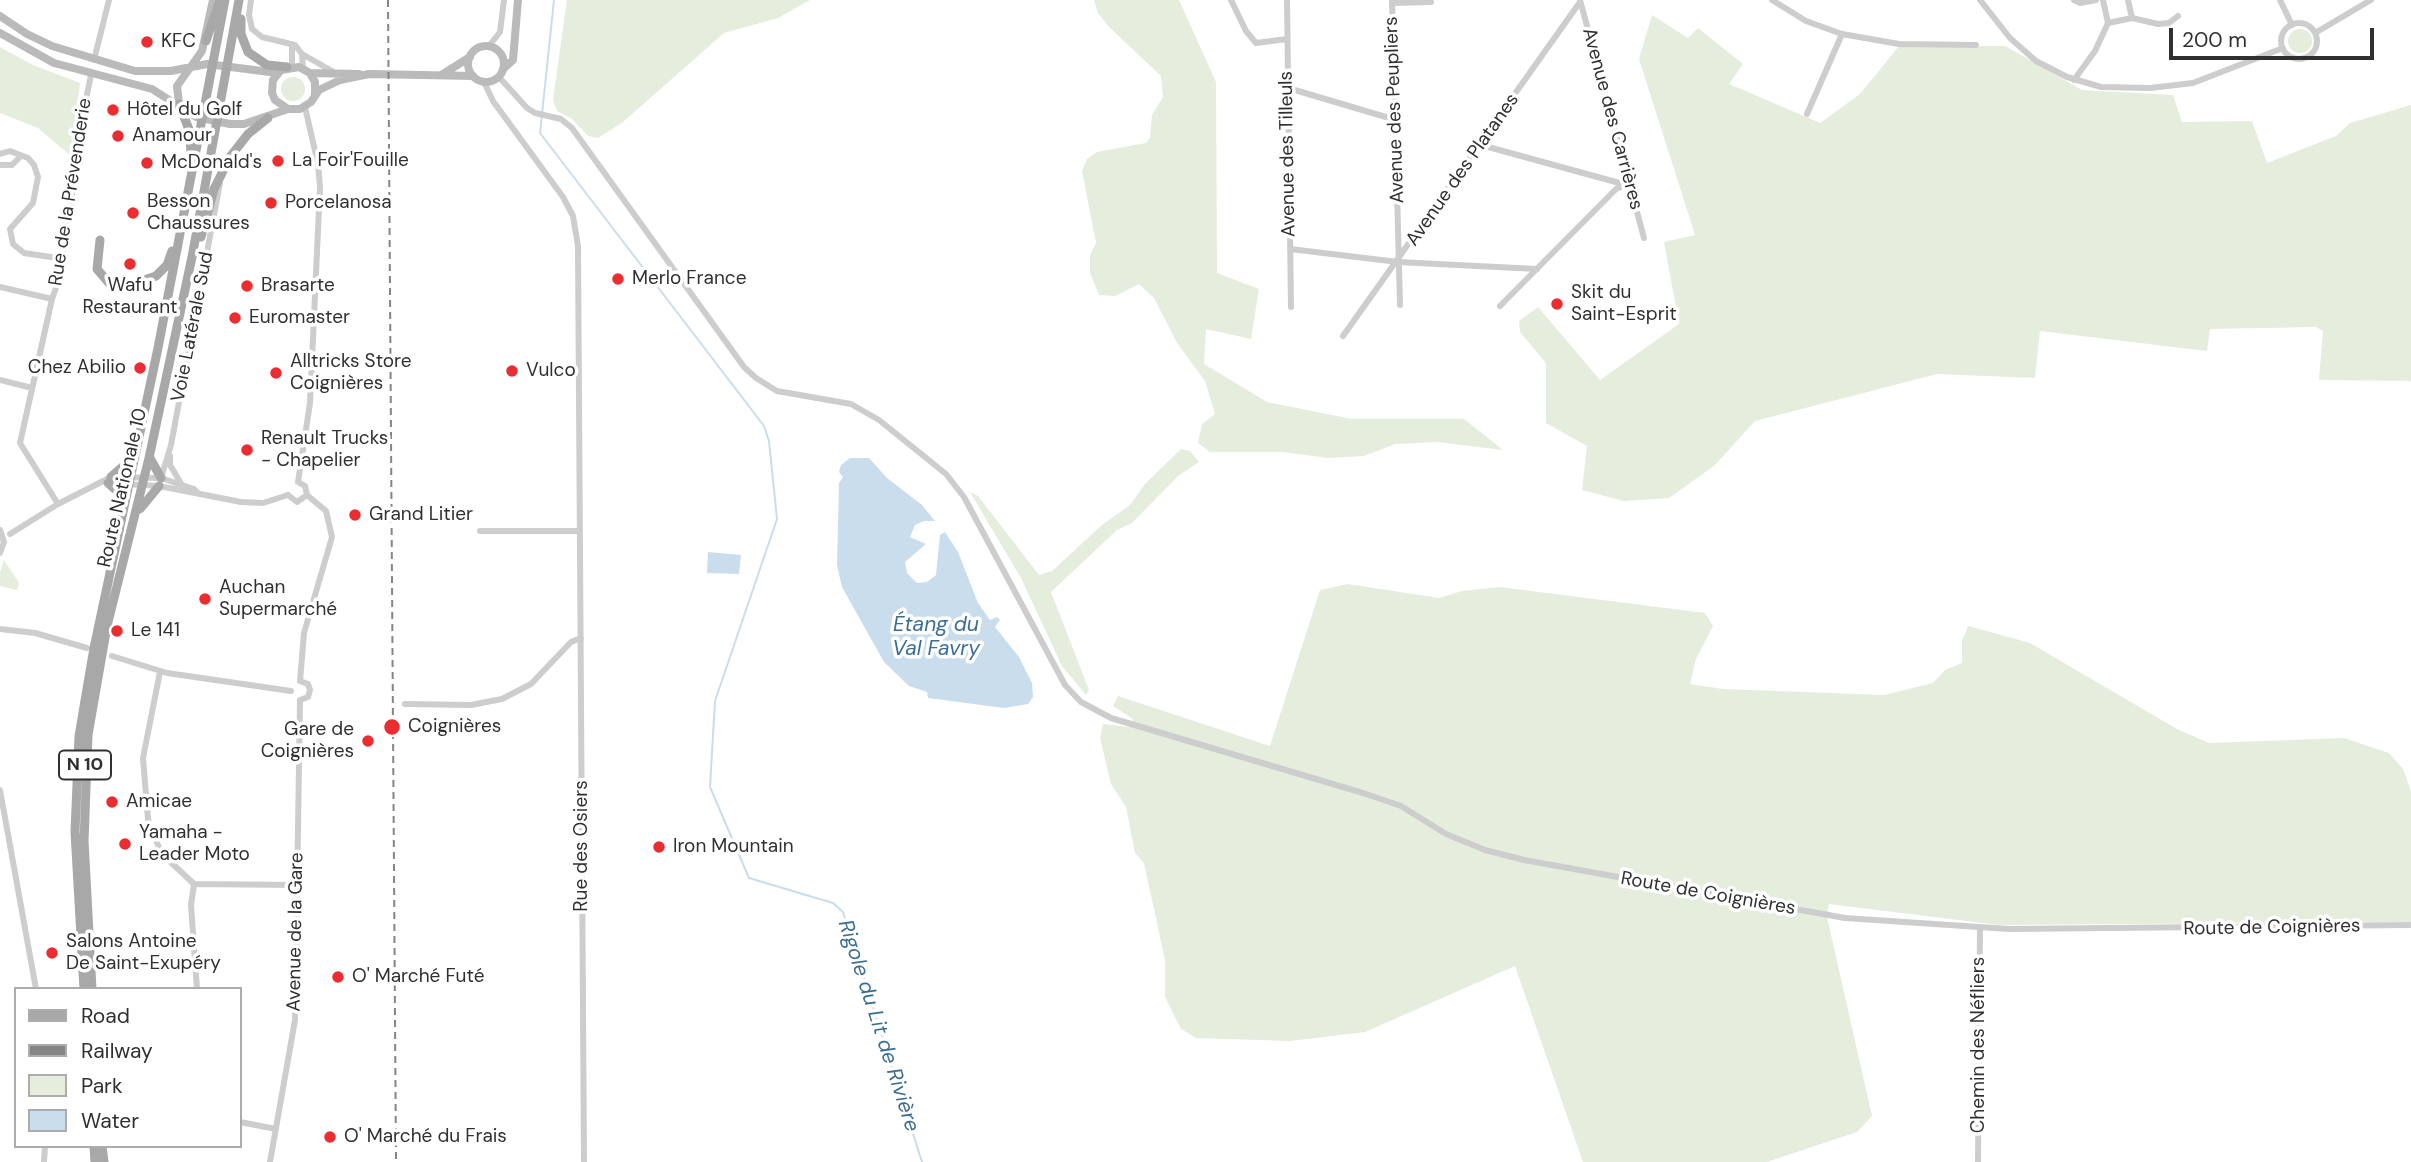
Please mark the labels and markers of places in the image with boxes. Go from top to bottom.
place label: KFC [161,31,196,53]
marker: KFC [139,34,155,50]
place label: Hôtel du Golf [127,99,242,121]
marker: Hôtel du Golf [105,102,121,118]
place label: Anamour [132,125,212,147]
marker: Anamour [110,128,126,144]
place label: La Foir'Fouille [292,150,409,172]
place label: McDonald's [161,152,262,174]
marker: La Foir'Fouille [270,153,286,169]
marker: McDonald's [139,155,155,171]
place label: Besson Chaussures [147,191,250,235]
place label: Porcelanosa [285,192,392,214]
marker: Porcelanosa [263,195,279,211]
marker: Besson Chaussures [125,205,141,221]
marker: Wafu Restaurant [122,256,138,272]
place label: Merlo France [632,268,746,290]
marker: Merlo France [610,271,626,287]
place label: Wafu Restaurant [82,275,178,319]
place label: Brasarte [261,275,335,297]
marker: Brasarte [239,278,255,294]
place label: Skit du Saint-Esprit [1571,282,1677,326]
marker: Skit du Saint-Esprit [1549,296,1565,312]
place label: Euromaster [249,307,350,329]
marker: Euromaster [227,310,243,326]
place label: Alltricks Store Coignières [290,351,412,395]
place label: Chez Abilio [28,357,126,379]
marker: Chez Abilio [132,360,148,376]
place label: Vulco [526,360,576,382]
marker: Vulco [504,363,520,379]
marker: Alltricks Store Coignières [268,365,284,381]
place label: Renault Trucks - Chapelier [261,428,388,472]
marker: Renault Trucks - Chapelier [239,442,255,458]
place label: Grand Litier [369,504,473,526]
marker: Grand Litier [347,507,363,523]
place label: Auchan Supermarché [219,577,337,621]
marker: Auchan Supermarché [197,591,213,607]
place label: Le 141 [131,620,180,642]
marker: Le 141 [109,623,125,639]
place label: Coignières [408,716,501,738]
marker: Coignières [382,717,402,737]
place label: Gare de Coignières [261,719,354,763]
marker: Gare de Coignières [360,733,376,749]
place label: Amicae [126,791,192,813]
marker: Amicae [104,794,120,810]
place label: Yamaha - Leader Moto [139,822,250,866]
marker: Yamaha - Leader Moto [117,836,133,852]
place label: Iron Mountain [673,836,794,858]
marker: Iron Mountain [651,839,667,855]
place label: Salons Antoine De Saint-Exupéry [66,931,221,975]
marker: Salons Antoine De Saint-Exupéry [44,945,60,961]
place label: O' Marché Futé [352,966,484,988]
marker: O' Marché Futé [330,969,346,985]
place label: O' Marché du Frais [344,1126,507,1148]
marker: O' Marché du Frais [322,1129,338,1145]

